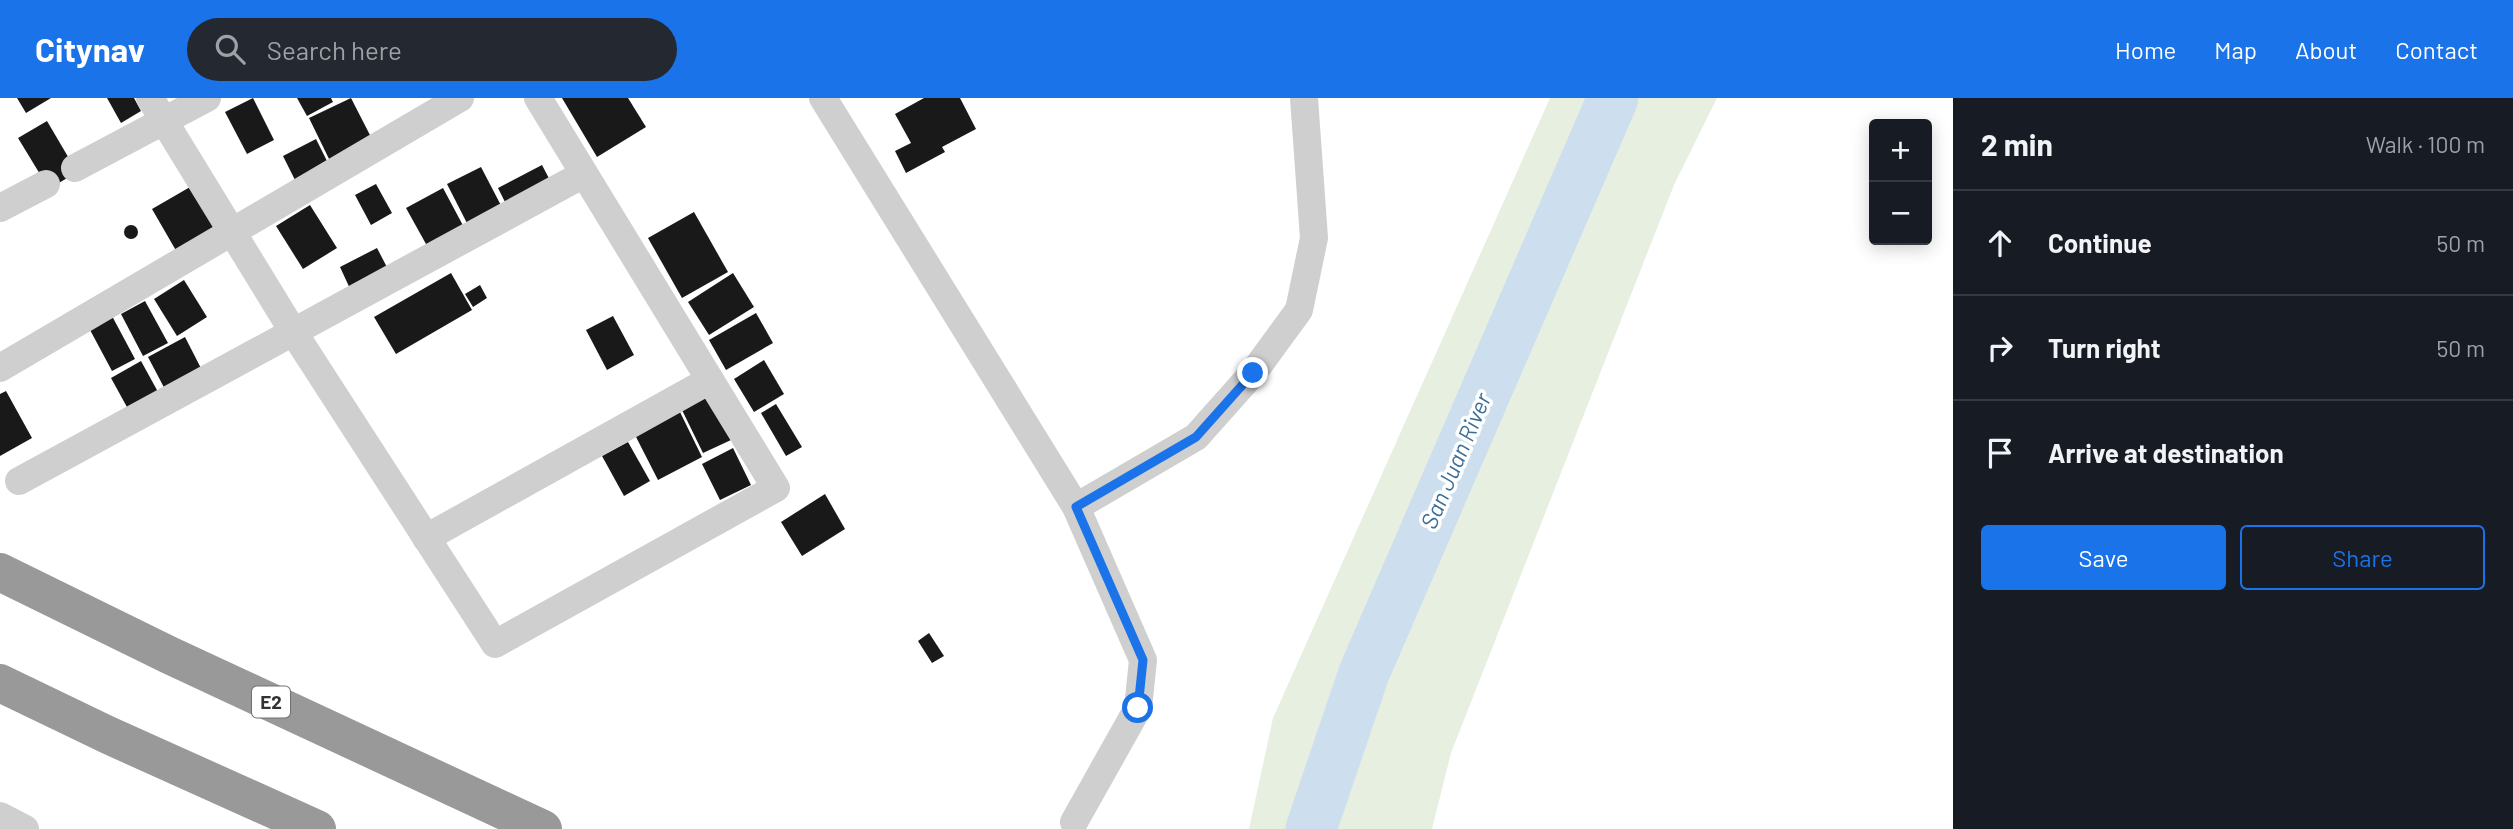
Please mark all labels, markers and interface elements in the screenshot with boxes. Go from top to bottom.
search box [187,18,677,81]
text: Citynav [35,29,145,69]
icon: search [211,30,249,68]
text: Search here [267,34,402,65]
text: Home [2115,35,2176,64]
text: Map [2214,35,2257,64]
text: About [2295,35,2357,64]
text: Contact [2395,35,2478,64]
map controls [1869,119,1932,245]
button: + [1869,119,1932,182]
text: 2 min [1981,126,2053,162]
text: Walk · 100 m [2366,130,2485,158]
button: − [1869,182,1932,245]
icon: ahead [1981,224,2019,262]
text: Continue [2048,227,2152,258]
text: 50 m [2437,229,2485,257]
icon: right [1981,329,2019,367]
text: Turn right [2048,332,2161,363]
text: 50 m [2437,334,2485,362]
route end [1237,357,1268,388]
water label: San Juan River [1414,388,1497,533]
icon: arrive [1981,434,2019,472]
text: Arrive at destination [2048,437,2284,468]
button: Save [1981,525,2226,590]
button: Share [2240,525,2485,590]
road number: E2 [252,687,290,718]
route start [1122,692,1153,723]

